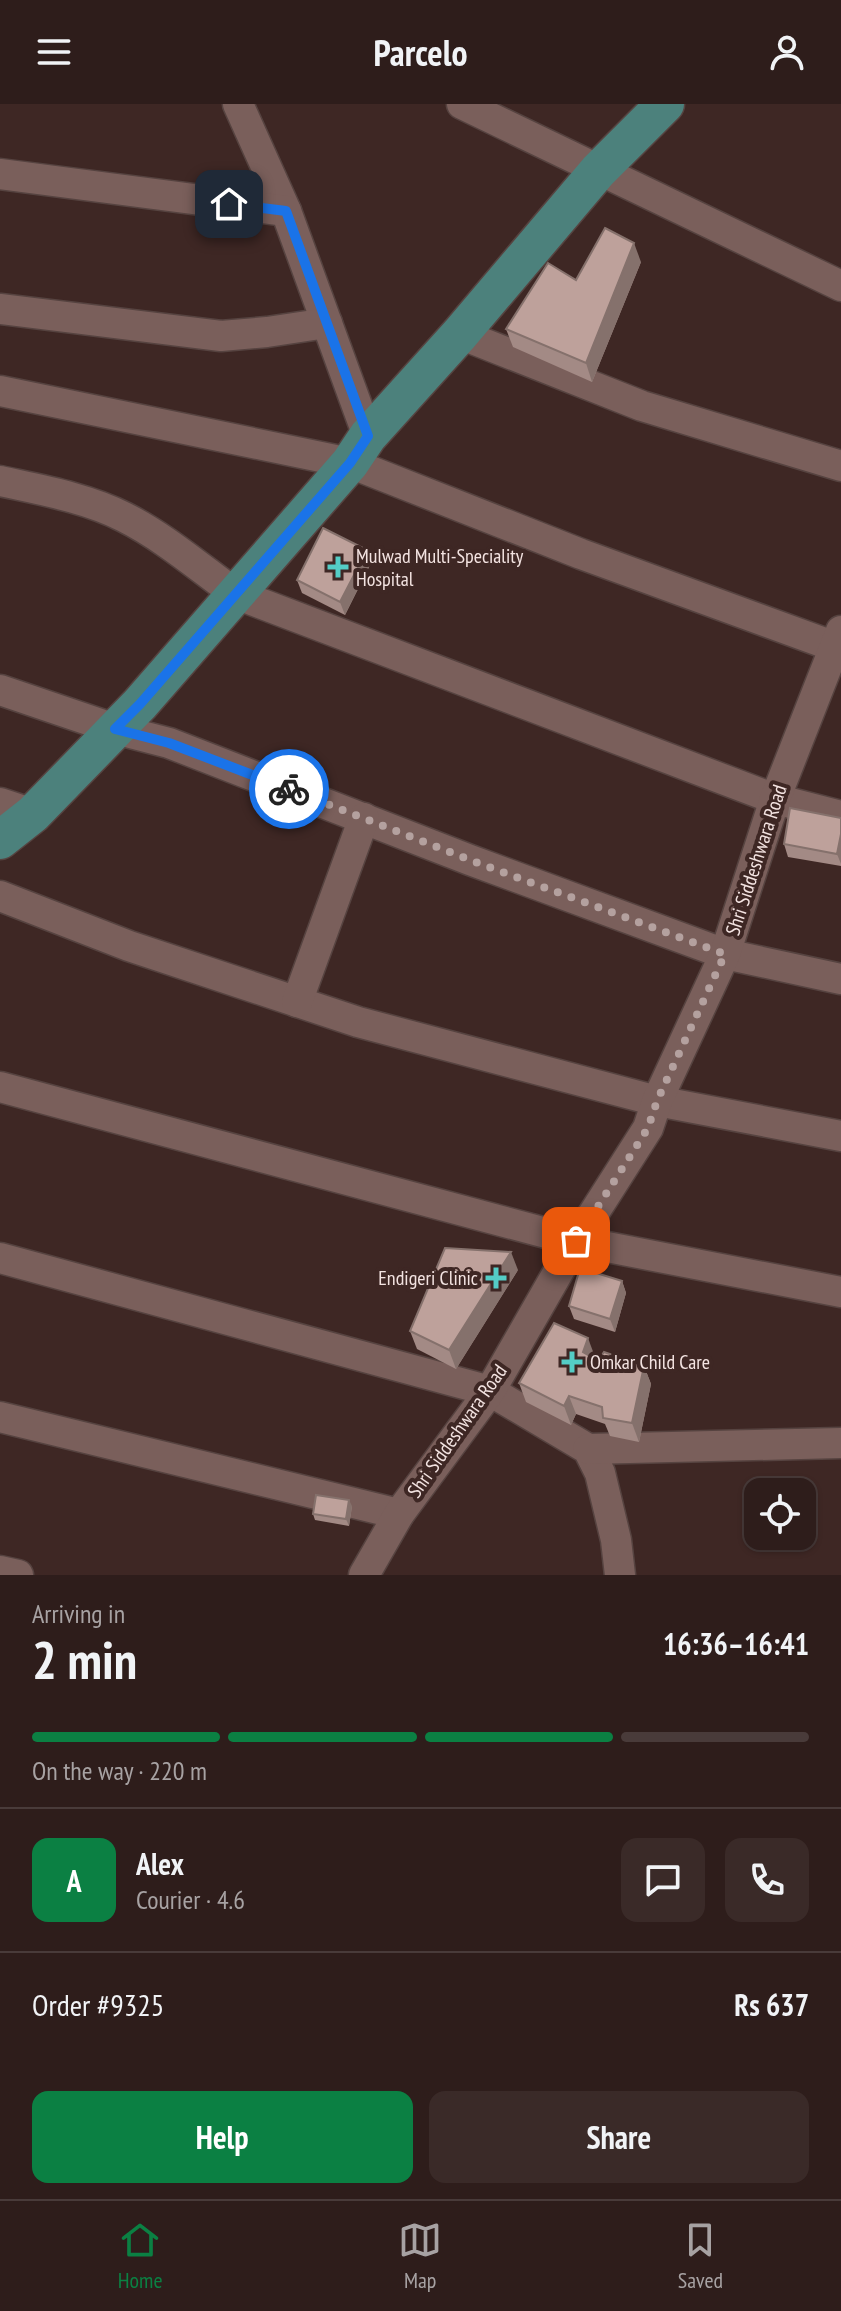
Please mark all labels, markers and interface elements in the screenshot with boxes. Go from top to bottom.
text: Parcelo [373,29,468,76]
icon: menu [32,30,76,74]
icon: person [765,30,809,74]
pin [195,170,263,238]
icon: home [207,182,251,226]
place label: Mulwad Multi-Speciality Hospital [356,543,524,592]
marker: Mulwad Multi-Speciality Hospital [327,556,349,578]
courier [249,749,329,829]
icon: bike [267,767,311,811]
street label: Shri Siddeshwara Road [719,781,793,939]
pin [542,1207,610,1275]
icon: bag [554,1219,598,1263]
place label: Endigeri Clinic [378,1265,478,1291]
marker: Endigeri Clinic [485,1267,507,1289]
place label: Omkar Child Care [590,1349,710,1375]
marker: Omkar Child Care [561,1351,583,1373]
street label: Shri Siddeshwara Road [401,1359,513,1503]
map controls [744,1478,816,1550]
button: locate [744,1478,816,1550]
text: Arriving in [32,1597,125,1630]
text: 16:36–16:41 [663,1624,809,1663]
text: 2 min [32,1626,137,1693]
text: On the way · 220 m [32,1754,207,1787]
button: chat [621,1838,705,1922]
button: phone [725,1838,809,1922]
text: Alex [136,1844,184,1883]
text: A [66,1861,82,1900]
text: Courier · 4.6 [136,1883,245,1916]
text: Order #9325 [32,1985,164,2024]
text: Rs 637 [734,1985,809,2024]
button: Help [32,2091,413,2183]
button: Share [429,2091,809,2183]
tab: Home [118,2218,163,2294]
tab: Map [398,2218,442,2294]
tab: Saved [678,2218,723,2294]

